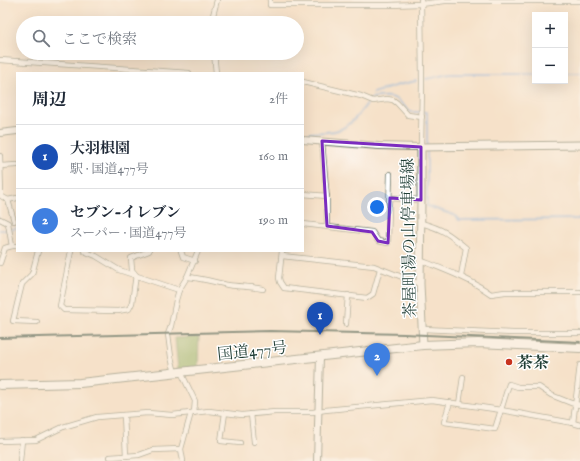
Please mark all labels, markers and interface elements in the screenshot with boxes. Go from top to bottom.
map controls [532,12,568,84]
button: + [532,12,568,48]
search box [16,16,304,60]
icon: search [30,27,52,49]
text: ここで検索 [62,30,137,49]
button: − [532,48,568,84]
text: 周辺 [32,90,66,111]
text: 2件 [269,91,288,108]
text: 大羽根園 [70,139,130,158]
text: 1 [43,148,47,165]
text: 160 m [258,148,288,165]
street label: 茶屋町湯の山停車場線 [399,158,421,318]
text: 駅 · 国道477号 [70,161,149,178]
your location [367,197,387,217]
text: セブン-イレブン [70,203,181,222]
text: 2 [42,212,48,229]
text: 190 m [258,212,288,229]
text: スーパー · 国道477号 [70,225,186,242]
pin: 1 [307,302,333,335]
street label: 国道477号 [216,338,288,366]
pin: 2 [364,343,390,376]
place label: 茶茶 [517,354,549,374]
marker: 茶茶 [504,357,514,367]

